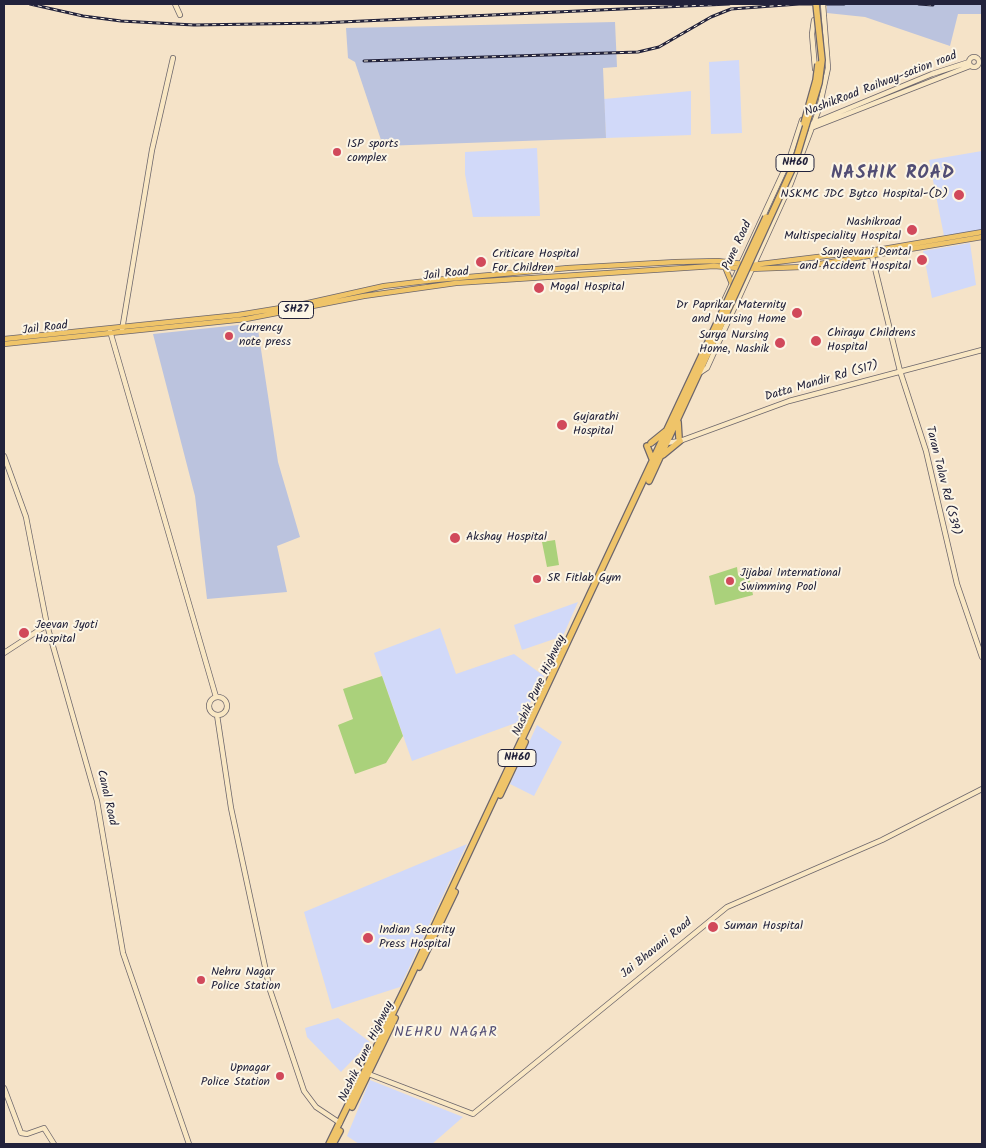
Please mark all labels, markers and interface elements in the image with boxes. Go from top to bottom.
street label: NashikRoad Railway-sation road [803,49,959,121]
place label: ISP sports complex [347,138,398,166]
marker: ISP sports complex [331,146,343,158]
road number: NH60 [776,154,814,172]
district label: NASHIK ROAD [830,164,956,186]
place label: NSKMC JDC Bytco Hospital-(D) [781,188,948,202]
marker: NSKMC JDC Bytco Hospital-(D) [952,188,966,202]
place label: Nashikroad Multispeciality Hospital [784,216,901,244]
street label: Pune Road [720,219,756,273]
marker: Nashikroad Multispeciality Hospital [905,223,919,237]
place label: Sanjeevani Dental and Accident Hospital [800,246,911,274]
place label: Criticare Hospital For Children [492,248,579,276]
marker: Sanjeevani Dental and Accident Hospital [915,253,929,267]
marker: Criticare Hospital For Children [474,255,488,269]
street label: Jail Road [422,265,470,285]
marker: Mogal Hospital [532,281,546,295]
place label: Mogal Hospital [550,281,624,295]
place label: Dr Paprikar Maternity and Nursing Home [676,299,786,327]
road number: SH27 [278,302,314,318]
marker: Dr Paprikar Maternity and Nursing Home [790,306,804,320]
street label: Jail Road [21,319,69,339]
place label: Currency note press [239,322,291,350]
place label: Chirayu Childrens Hospital [827,327,916,355]
place label: Surya Nursing Home, Nashik [699,329,769,357]
marker: Currency note press [223,330,235,342]
marker: Chirayu Childrens Hospital [809,334,823,348]
marker: Surya Nursing Home, Nashik [773,336,787,350]
street label: Datta Mandir Rd (S17) [764,359,880,405]
place label: Gujarathi Hospital [573,411,618,439]
marker: Gujarathi Hospital [555,418,569,432]
street label: Taran Talav Rd (S39) [921,425,963,537]
marker: Akshay Hospital [448,531,462,545]
place label: Akshay Hospital [466,531,547,545]
place label: Jijabai International Swimming Pool [740,567,841,595]
place label: SR Fitlab Gym [547,572,621,586]
marker: SR Fitlab Gym [531,573,543,585]
marker: Jijabai International Swimming Pool [724,575,736,587]
place label: Jeevan Jyoti Hospital [35,619,97,647]
marker: Jeevan Jyoti Hospital [17,626,31,640]
street label: Nashik Pune Highway [510,633,570,739]
road number: NH60 [498,750,536,766]
street label: Canal Road [93,769,119,827]
street label: Jai Bhavani Road [618,916,696,982]
marker: Suman Hospital [706,920,720,934]
place label: Suman Hospital [724,920,803,934]
place label: Indian Security Press Hospital [379,924,455,952]
marker: Indian Security Press Hospital [361,931,375,945]
place label: Nehru Nagar Police Station [211,966,280,994]
marker: Nehru Nagar Police Station [195,974,207,986]
street label: Nashik Pune Highway [336,999,398,1105]
district label: NEHRU NAGAR [393,1026,499,1042]
place label: Upnagar Police Station [201,1062,270,1090]
marker: Upnagar Police Station [274,1070,286,1082]

